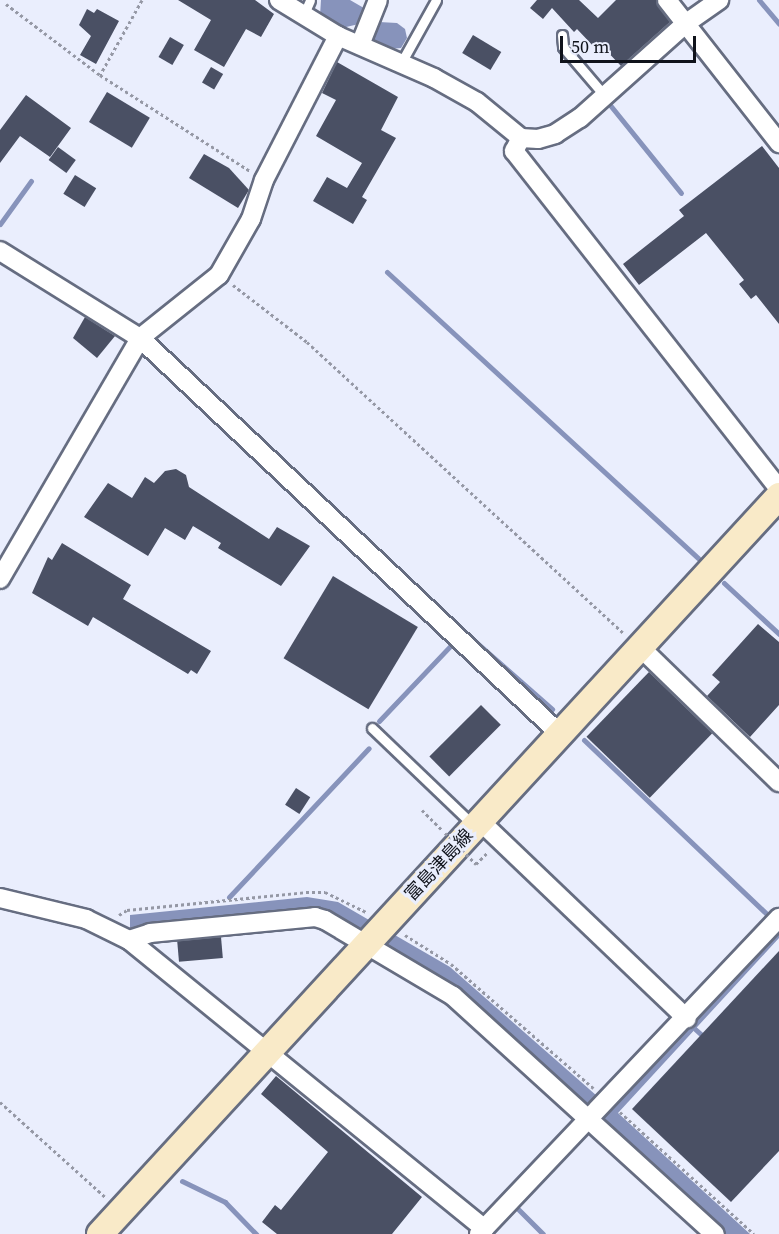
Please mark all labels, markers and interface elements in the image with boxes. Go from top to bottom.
scale bar [563,24,700,62]
text: 50 m [571,34,609,59]
street label: 富島津島線 [400,825,478,905]

